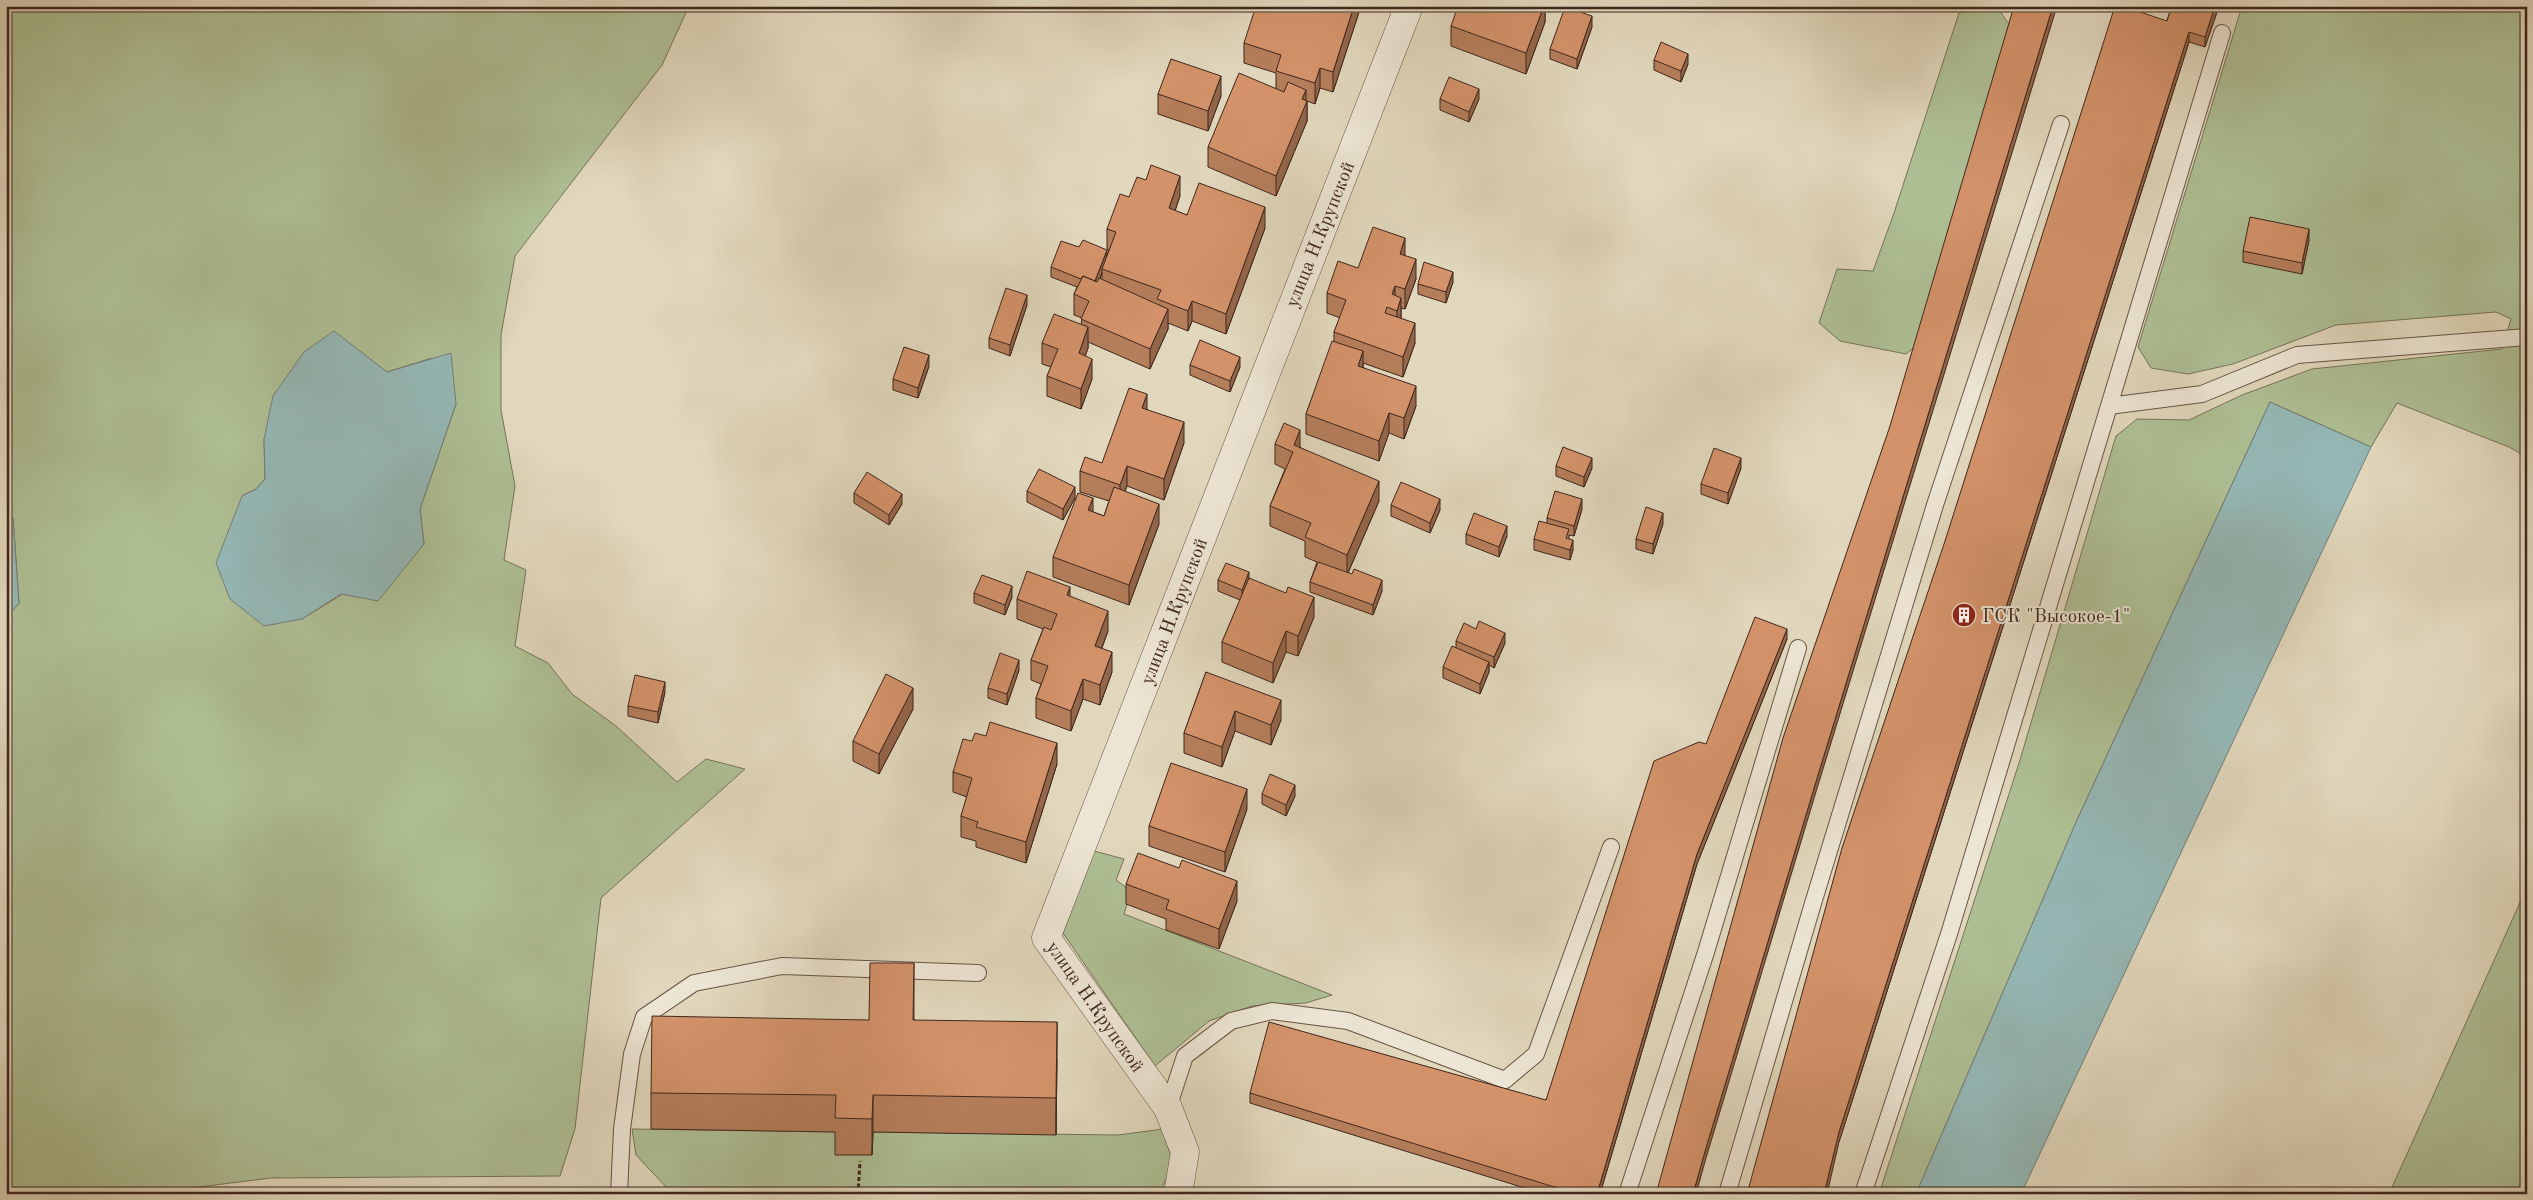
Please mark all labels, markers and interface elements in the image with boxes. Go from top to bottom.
street label: улица Н.Крупской [1283,159,1359,311]
street label: улица Н.Крупской [1139,536,1212,688]
building icon: ГСК "Высокое-1" [1951,602,1977,628]
place label: ГСК "Высокое-1" [1982,608,2130,627]
street label: улица Н.Крупской [1042,938,1146,1077]

